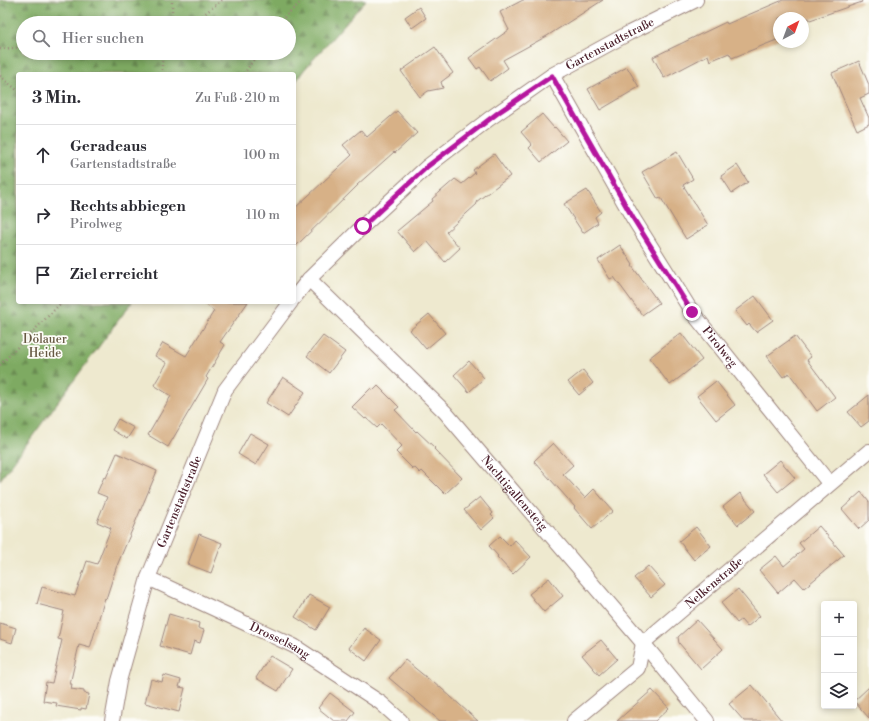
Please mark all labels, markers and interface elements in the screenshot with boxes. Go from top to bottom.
north arrow [773,12,809,48]
street label: Gartenstadtstraße [563,15,657,74]
search box [16,16,296,60]
icon: search [30,27,52,49]
text: Hier suchen [62,29,144,48]
text: 3 Min. [32,87,81,109]
text: Zu Fuß · 210 m [195,90,280,106]
text: Geradeaus [70,137,147,156]
icon: ahead [32,144,54,166]
text: 100 m [244,147,280,163]
text: Gartenstadtstraße [70,156,177,172]
text: Rechts abbiegen [70,197,186,216]
icon: right [32,204,54,226]
text: 110 m [246,207,280,223]
text: Pirolweg [70,216,122,232]
route start [354,217,372,235]
icon: arrive [32,264,54,286]
text: Ziel erreicht [70,265,158,284]
route end [683,303,701,321]
street label: Pirolweg [699,324,741,371]
park label: Dölauer Heide [23,332,67,361]
street label: Nachtigallensteig [478,453,551,535]
street label: Gartenstadtstraße [154,454,205,550]
street label: Nelkenstraße [682,554,747,612]
map controls [821,601,857,709]
button: + [821,601,857,637]
street label: Drosselsang [247,619,313,663]
button: − [821,637,857,673]
button: layers [821,673,857,709]

